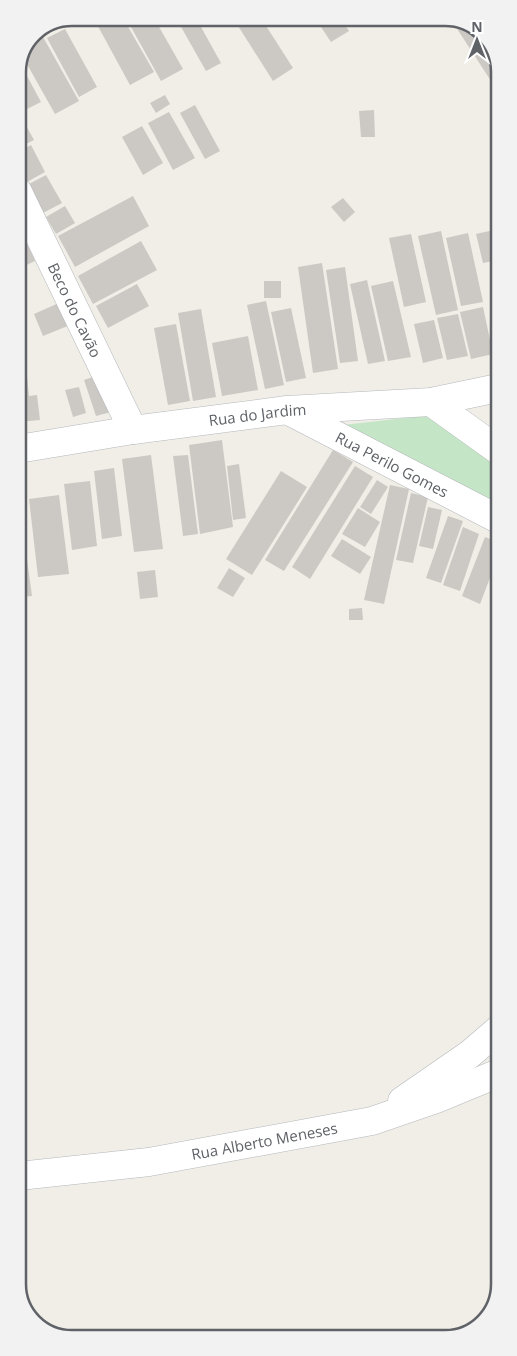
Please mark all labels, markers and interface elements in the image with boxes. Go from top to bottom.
north arrow [452,15,502,65]
text: N [471,17,483,36]
street label: Beco do Cavão [44,259,106,361]
street label: Rua do Jardim [207,399,307,430]
street label: Rua Perilo Gomes [332,427,452,502]
street label: Rua Alberto Meneses [190,1118,339,1164]

